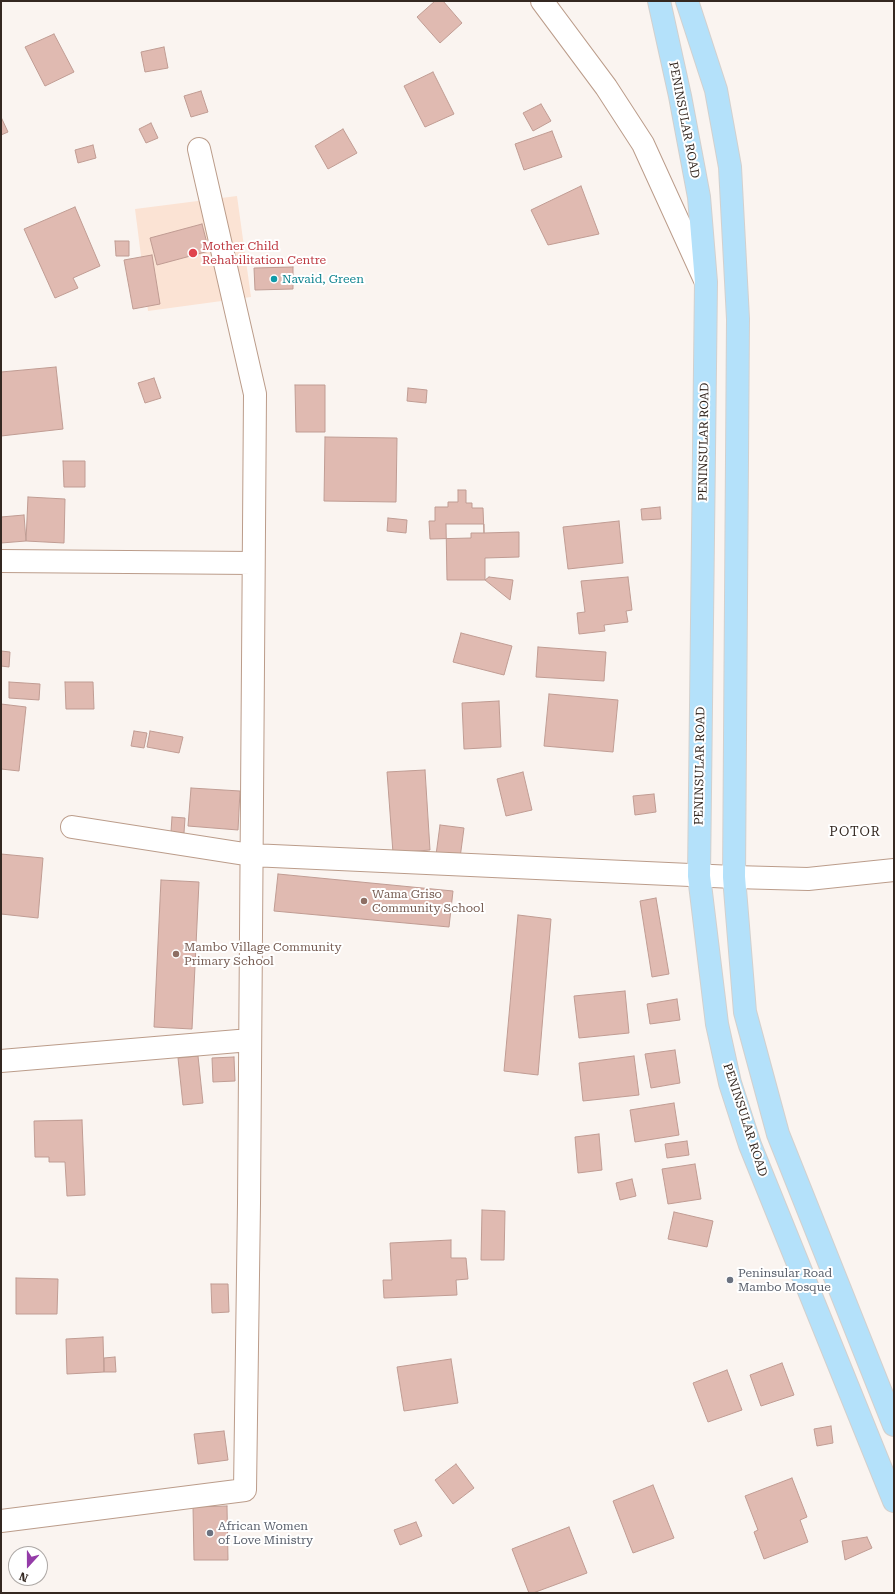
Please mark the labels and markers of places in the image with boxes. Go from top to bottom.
place label: Mother Child Rehabilitation Centre [202,239,326,267]
marker: Mother Child Rehabilitation Centre [187,247,199,259]
place label: Navaid, Green [282,272,364,286]
marker: Navaid, Green [269,274,279,284]
place label: Wama Griso Community School [372,887,484,915]
marker: Wama Griso Community School [359,896,369,906]
place label: Mambo Village Community Primary School [184,940,342,968]
marker: Mambo Village Community Primary School [171,949,181,959]
place label: Peninsular Road Mambo Mosque [738,1266,832,1294]
marker: Peninsular Road Mambo Mosque [725,1275,735,1285]
place label: African Women of Love Ministry [218,1519,313,1547]
marker: African Women of Love Ministry [205,1528,215,1538]

